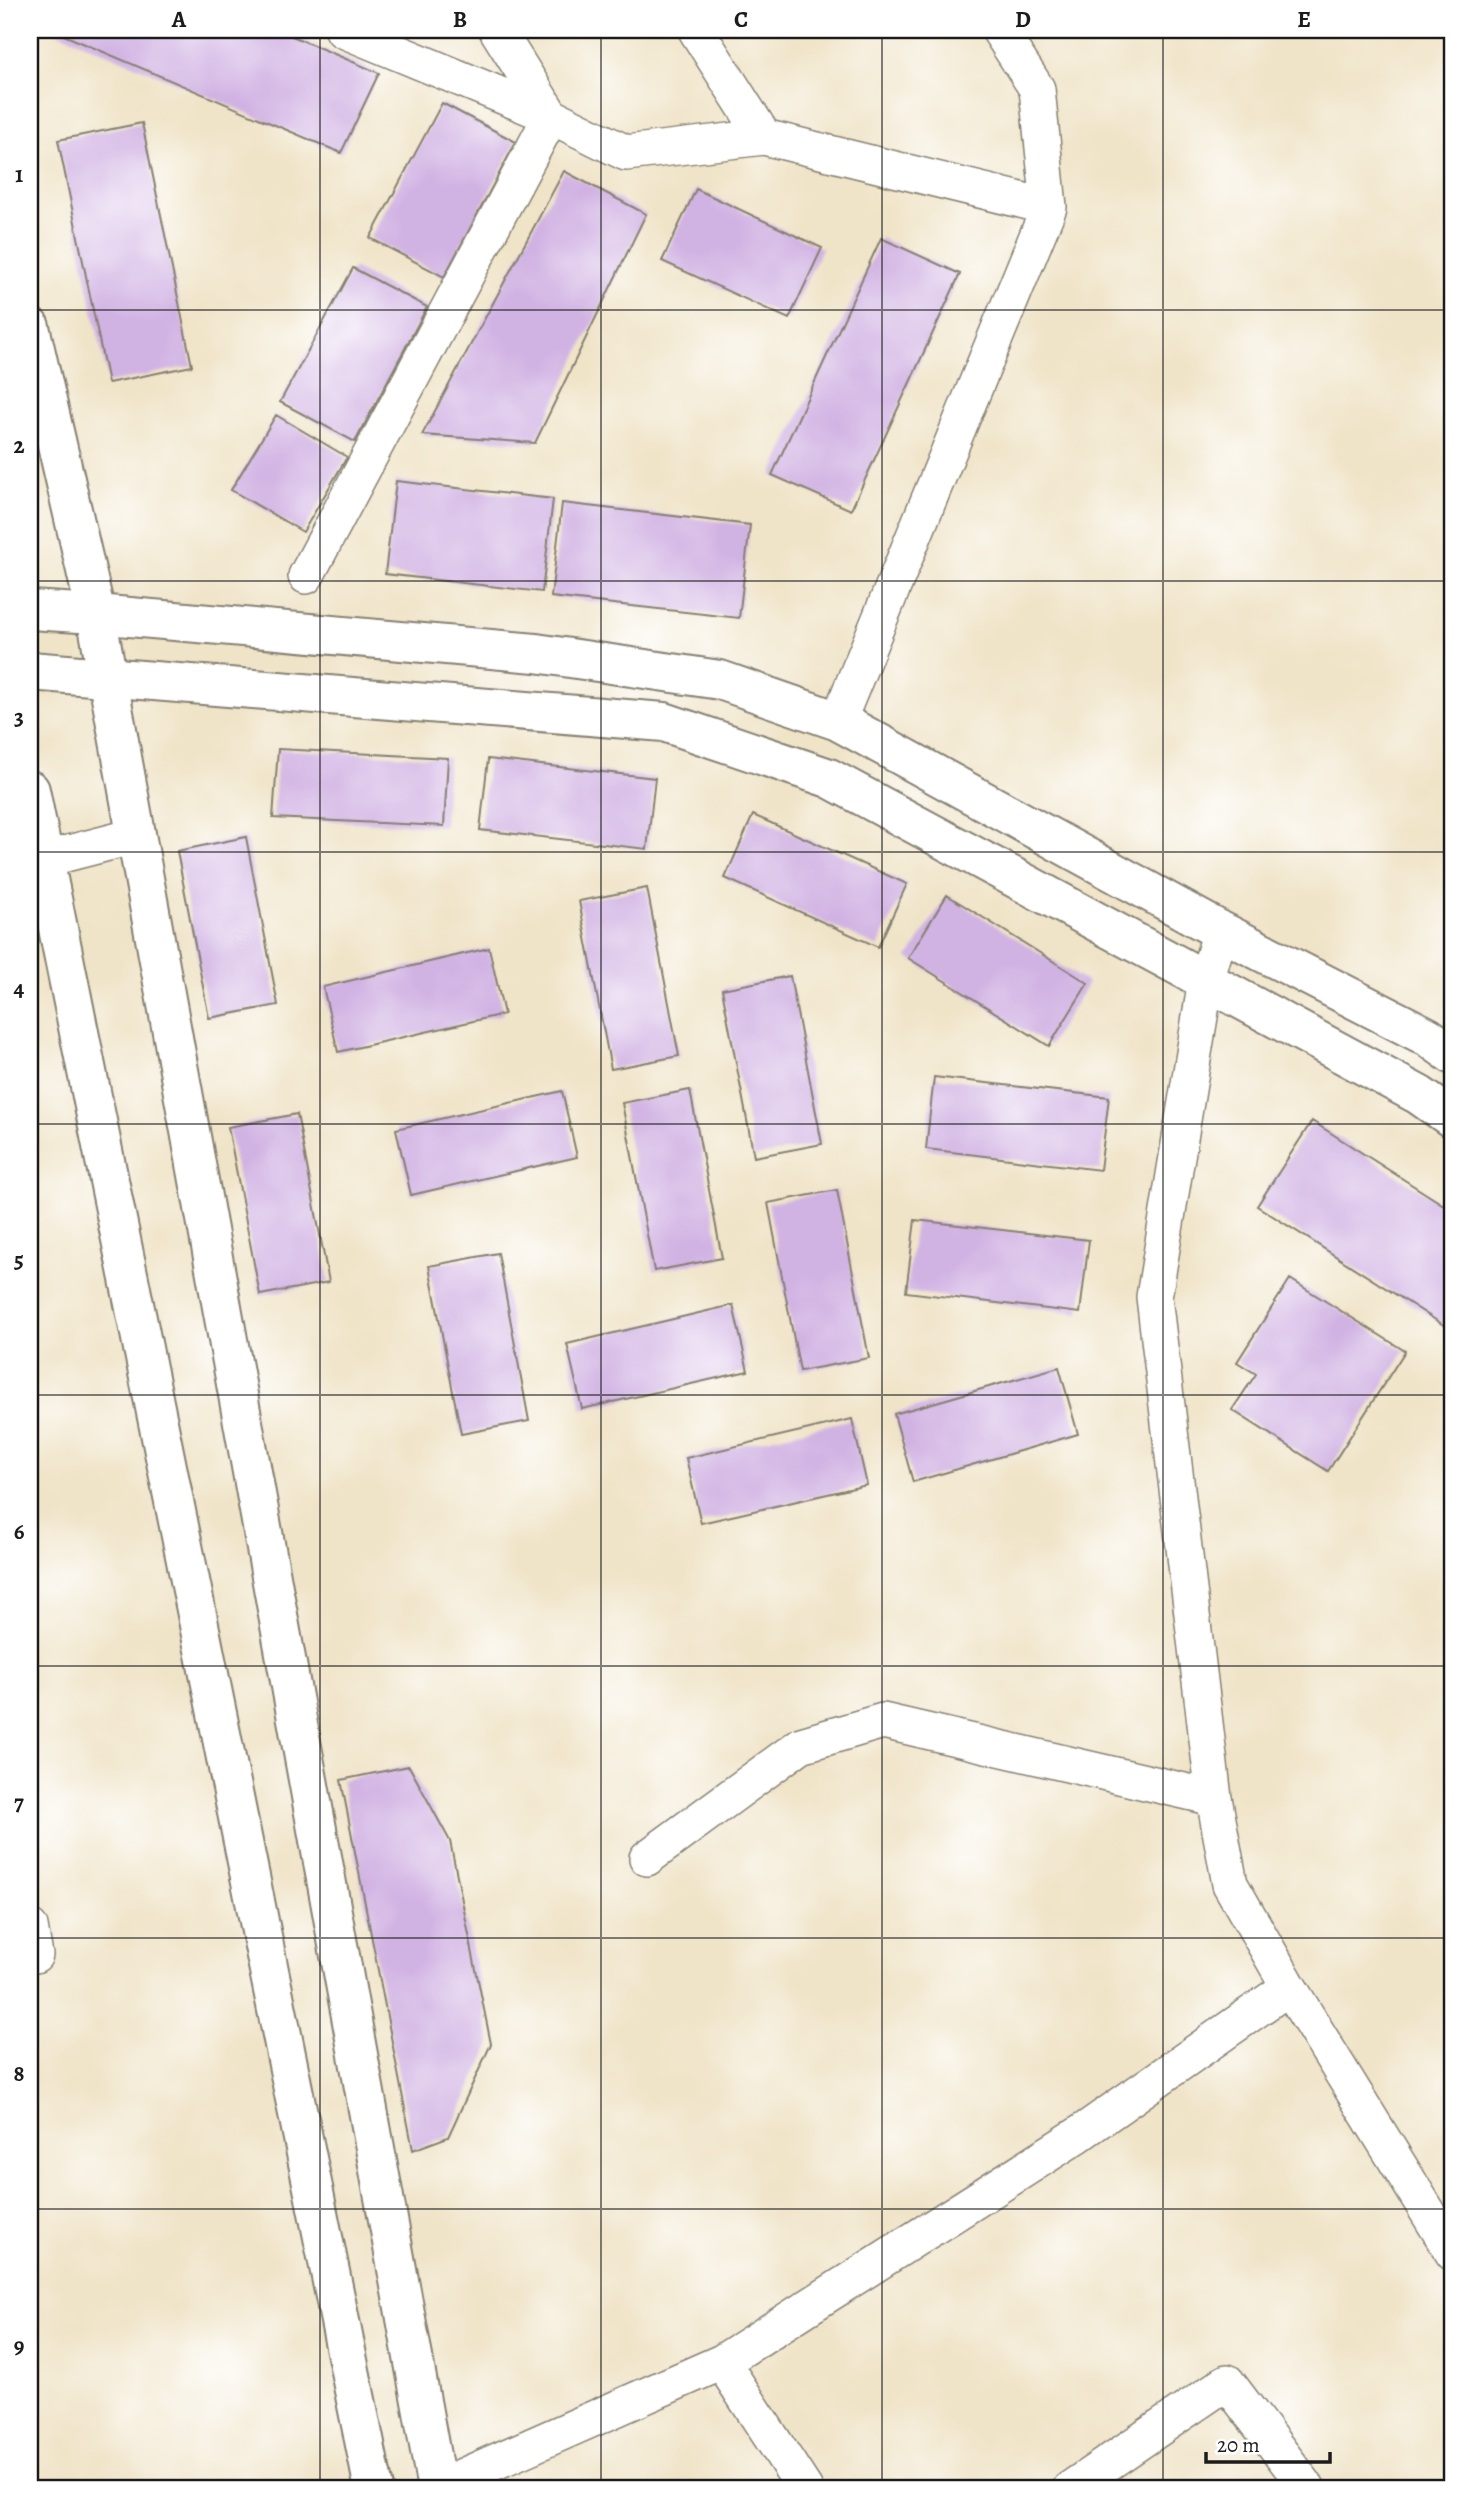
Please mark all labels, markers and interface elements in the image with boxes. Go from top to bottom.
text: A [171,4,187,35]
text: B [453,4,467,35]
text: C [734,4,748,35]
text: D [1015,4,1031,35]
text: E [1297,4,1311,35]
text: 1 [15,159,23,190]
text: 2 [13,430,25,461]
text: 3 [14,702,24,733]
text: 4 [14,973,25,1004]
text: 5 [14,1244,24,1275]
text: 6 [14,1516,25,1547]
text: 7 [14,1787,24,1818]
text: 8 [13,2058,25,2089]
text: 9 [14,2330,24,2361]
scale bar [1206,2421,1331,2465]
text: 20 m [1217,2431,1260,2459]

